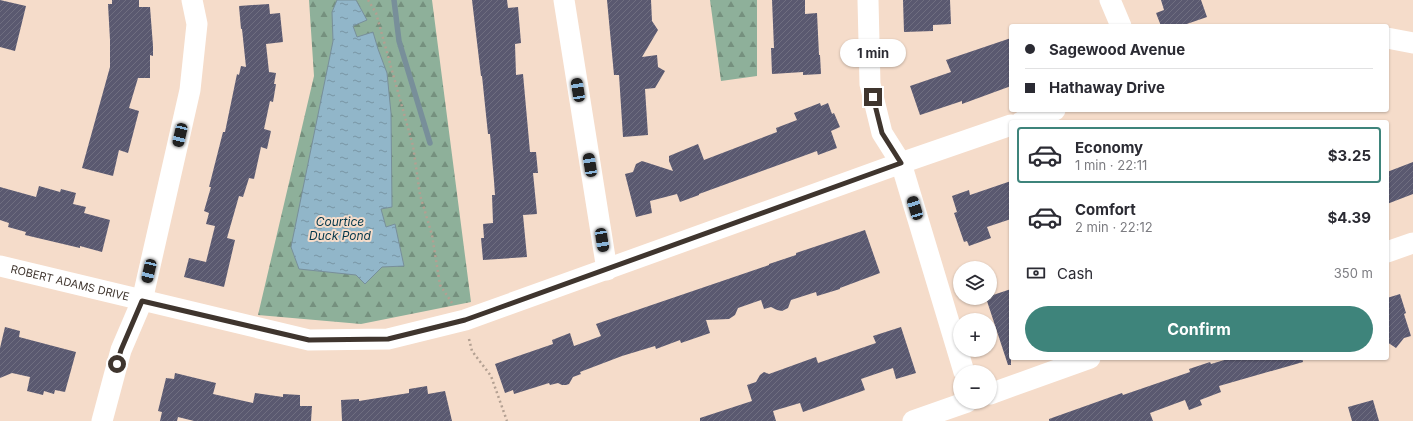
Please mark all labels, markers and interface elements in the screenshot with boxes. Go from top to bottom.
callout: 1 min [840,39,906,67]
text: Sagewood Avenue [1049,40,1185,59]
text: 1 min [857,45,889,61]
car [570,77,586,103]
text: Hathaway Drive [1049,78,1165,97]
route end [864,88,882,106]
car [171,122,189,148]
icon: car [1027,137,1063,173]
text: Economy [1075,138,1143,157]
text: $3.25 [1328,146,1371,165]
car [582,152,598,178]
text: 1 min · 22:11 [1075,157,1147,173]
car [906,195,924,221]
icon: car [1027,199,1063,235]
text: Comfort [1075,200,1136,219]
text: $4.39 [1327,208,1371,227]
water label: Courtice Duck Pond [309,214,372,243]
text: 2 min · 22:12 [1075,219,1153,235]
car [594,227,610,253]
car [140,258,158,284]
map controls [953,261,997,409]
button: layers [953,261,997,305]
street label: ROBERT ADAMS DRIVE [9,262,131,304]
icon: cash [1025,262,1047,284]
text: Cash [1057,264,1093,283]
text: 350 m [1334,265,1373,281]
button: Confirm [1025,306,1373,352]
button: + [953,313,997,357]
route start [108,355,126,373]
button: − [953,365,997,409]

